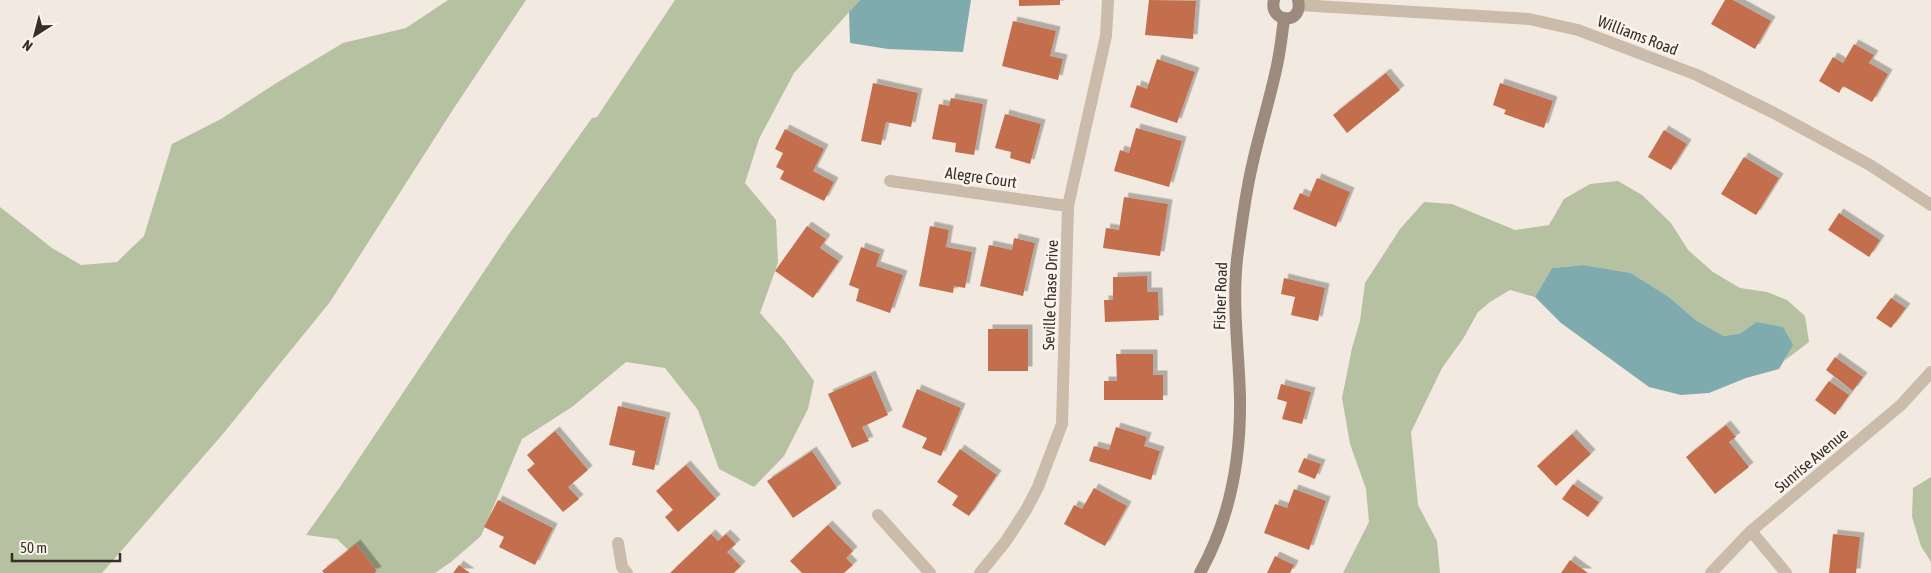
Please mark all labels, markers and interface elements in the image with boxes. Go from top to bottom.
north arrow [10,10,60,60]
street label: Williams Road [1595,11,1681,59]
text: N [19,37,35,54]
street label: Alegre Court [944,163,1018,192]
street label: Seville Chase Drive [1039,240,1061,350]
street label: Fisher Road [1210,262,1230,330]
street label: Sunrise Avenue [1771,424,1851,496]
scale bar [12,530,120,562]
text: 50 m [20,539,47,556]

